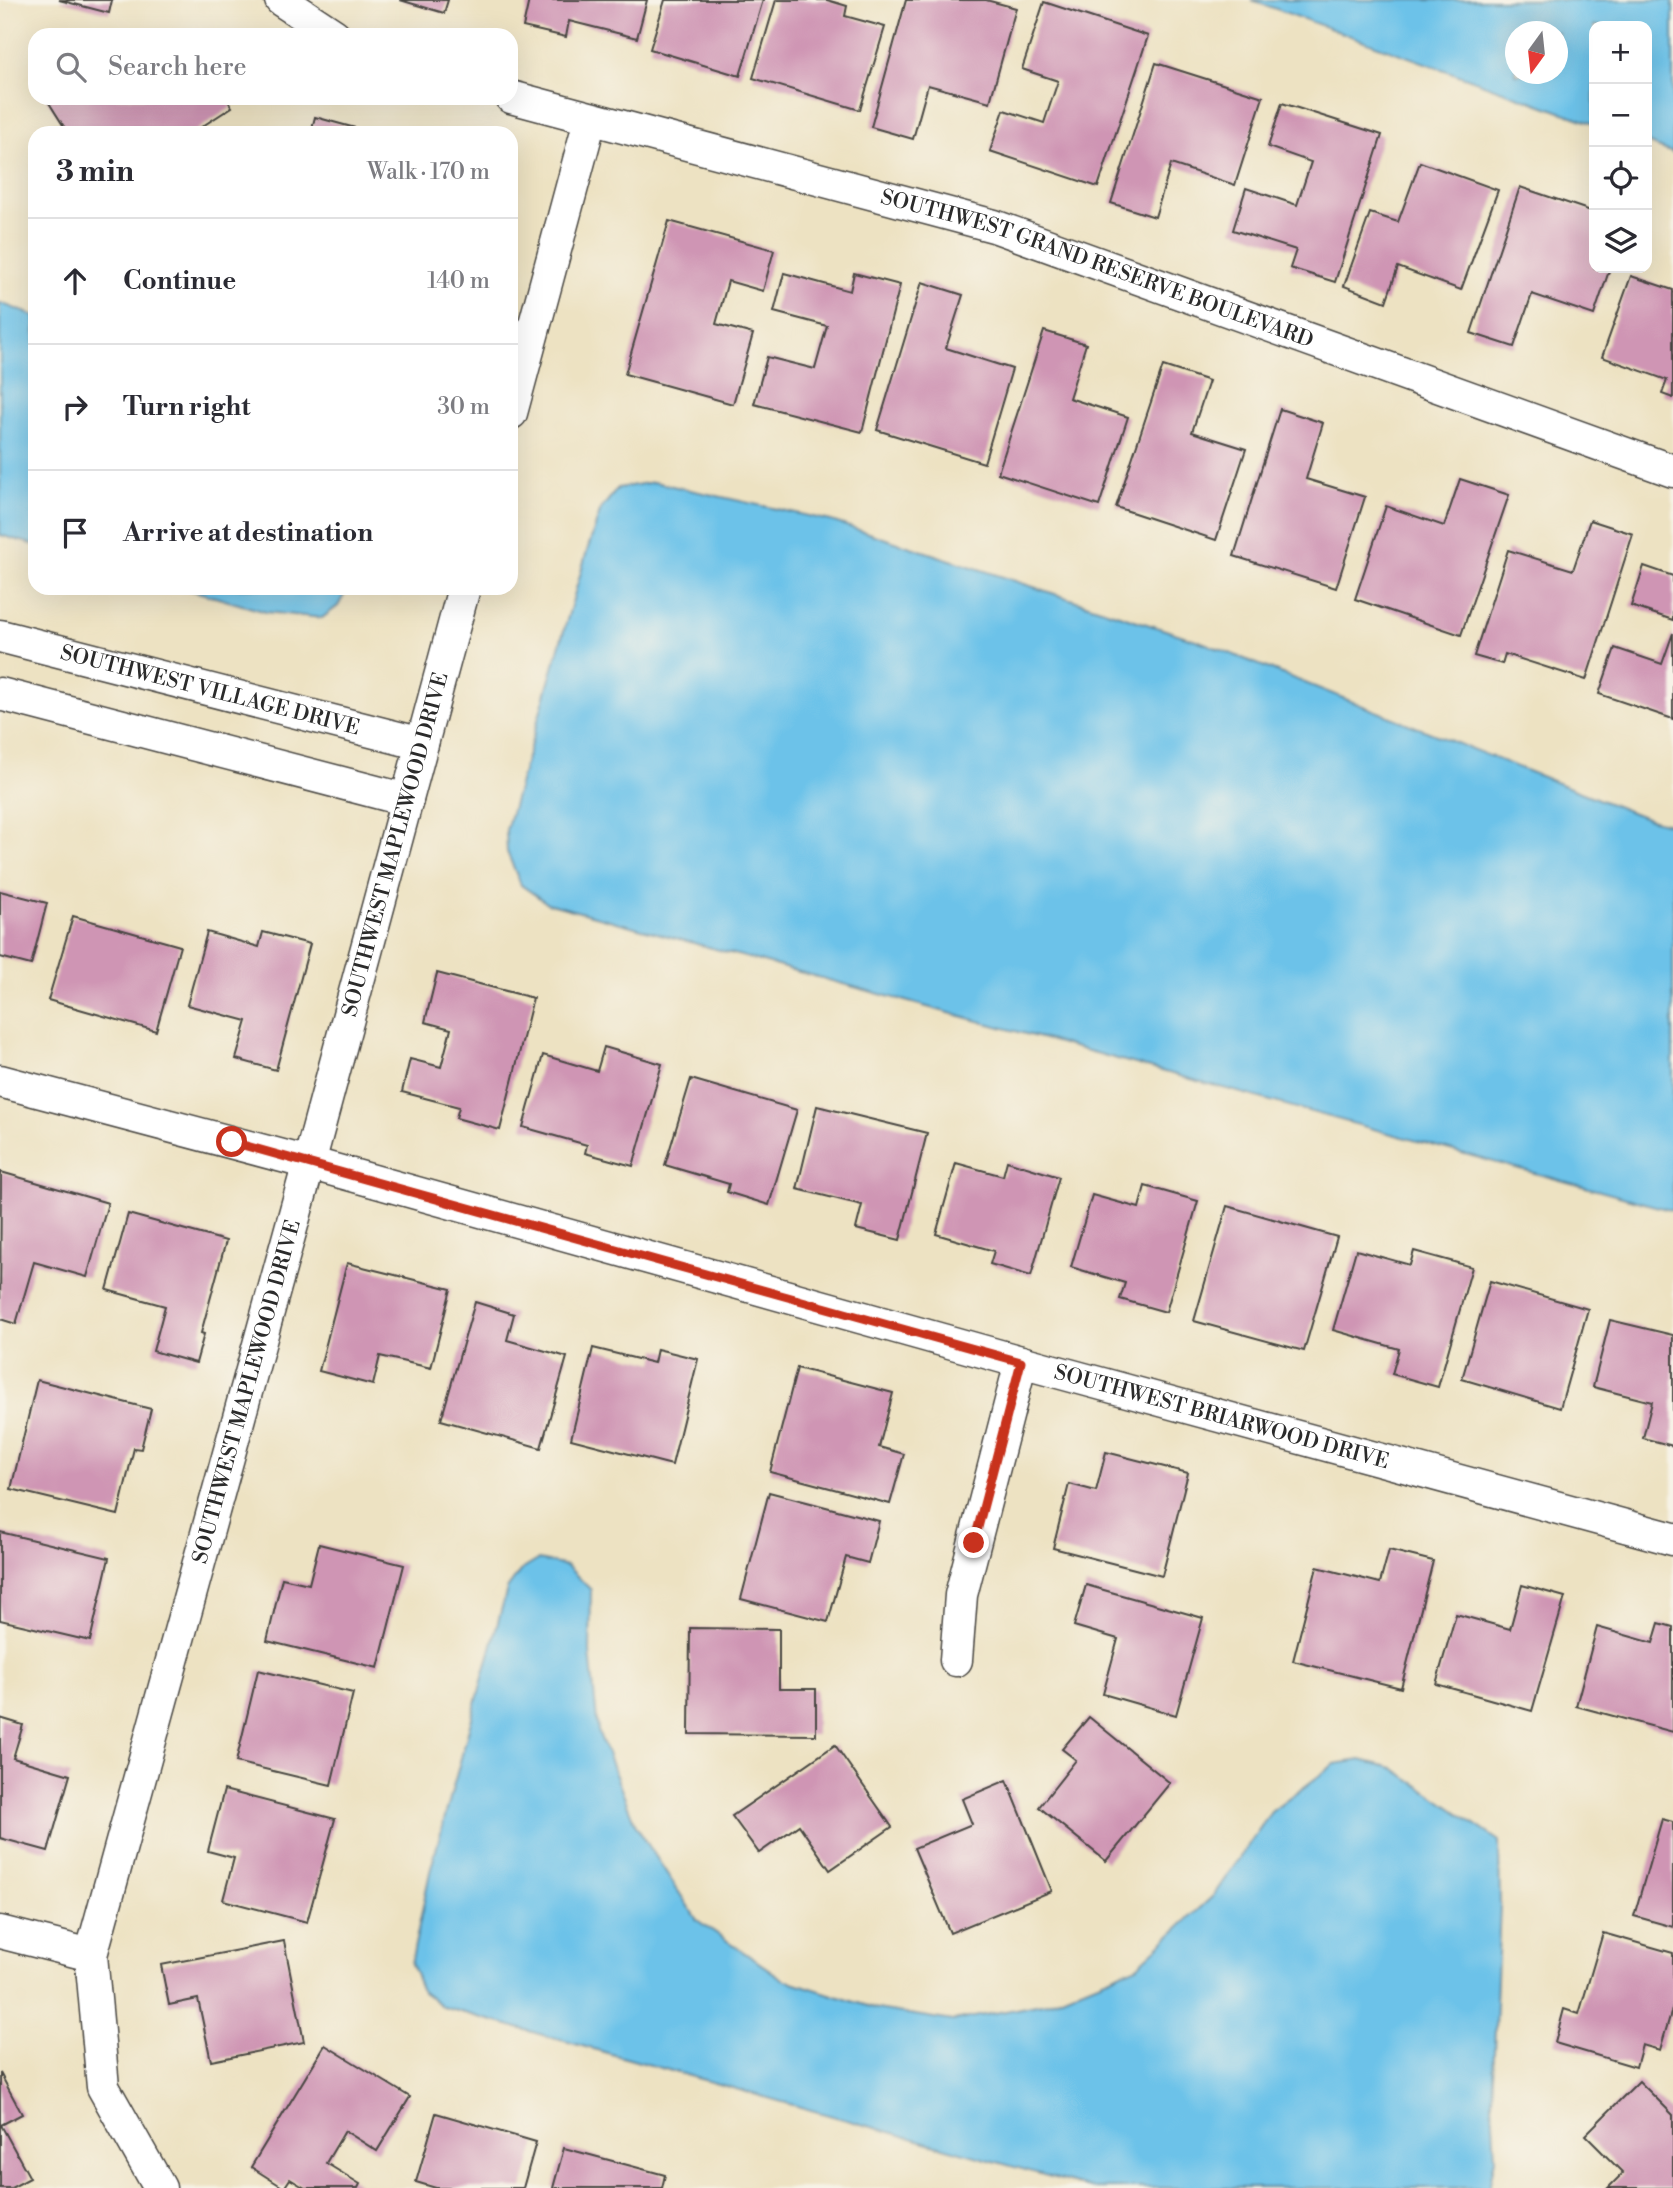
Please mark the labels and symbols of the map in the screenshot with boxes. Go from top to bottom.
north arrow [1505,21,1568,84]
street label: SOUTHWEST GRAND RESERVE BOULEVARD [878,184,1317,354]
street label: SOUTHWEST VILLAGE DRIVE [58,640,362,742]
street label: SOUTHWEST MAPLEWOOD DRIVE [337,670,455,1020]
route start [216,1126,247,1157]
street label: SOUTHWEST MAPLEWOOD DRIVE [187,1217,307,1567]
street label: SOUTHWEST BRIARWOOD DRIVE [1051,1360,1392,1475]
route end [958,1527,989,1558]

